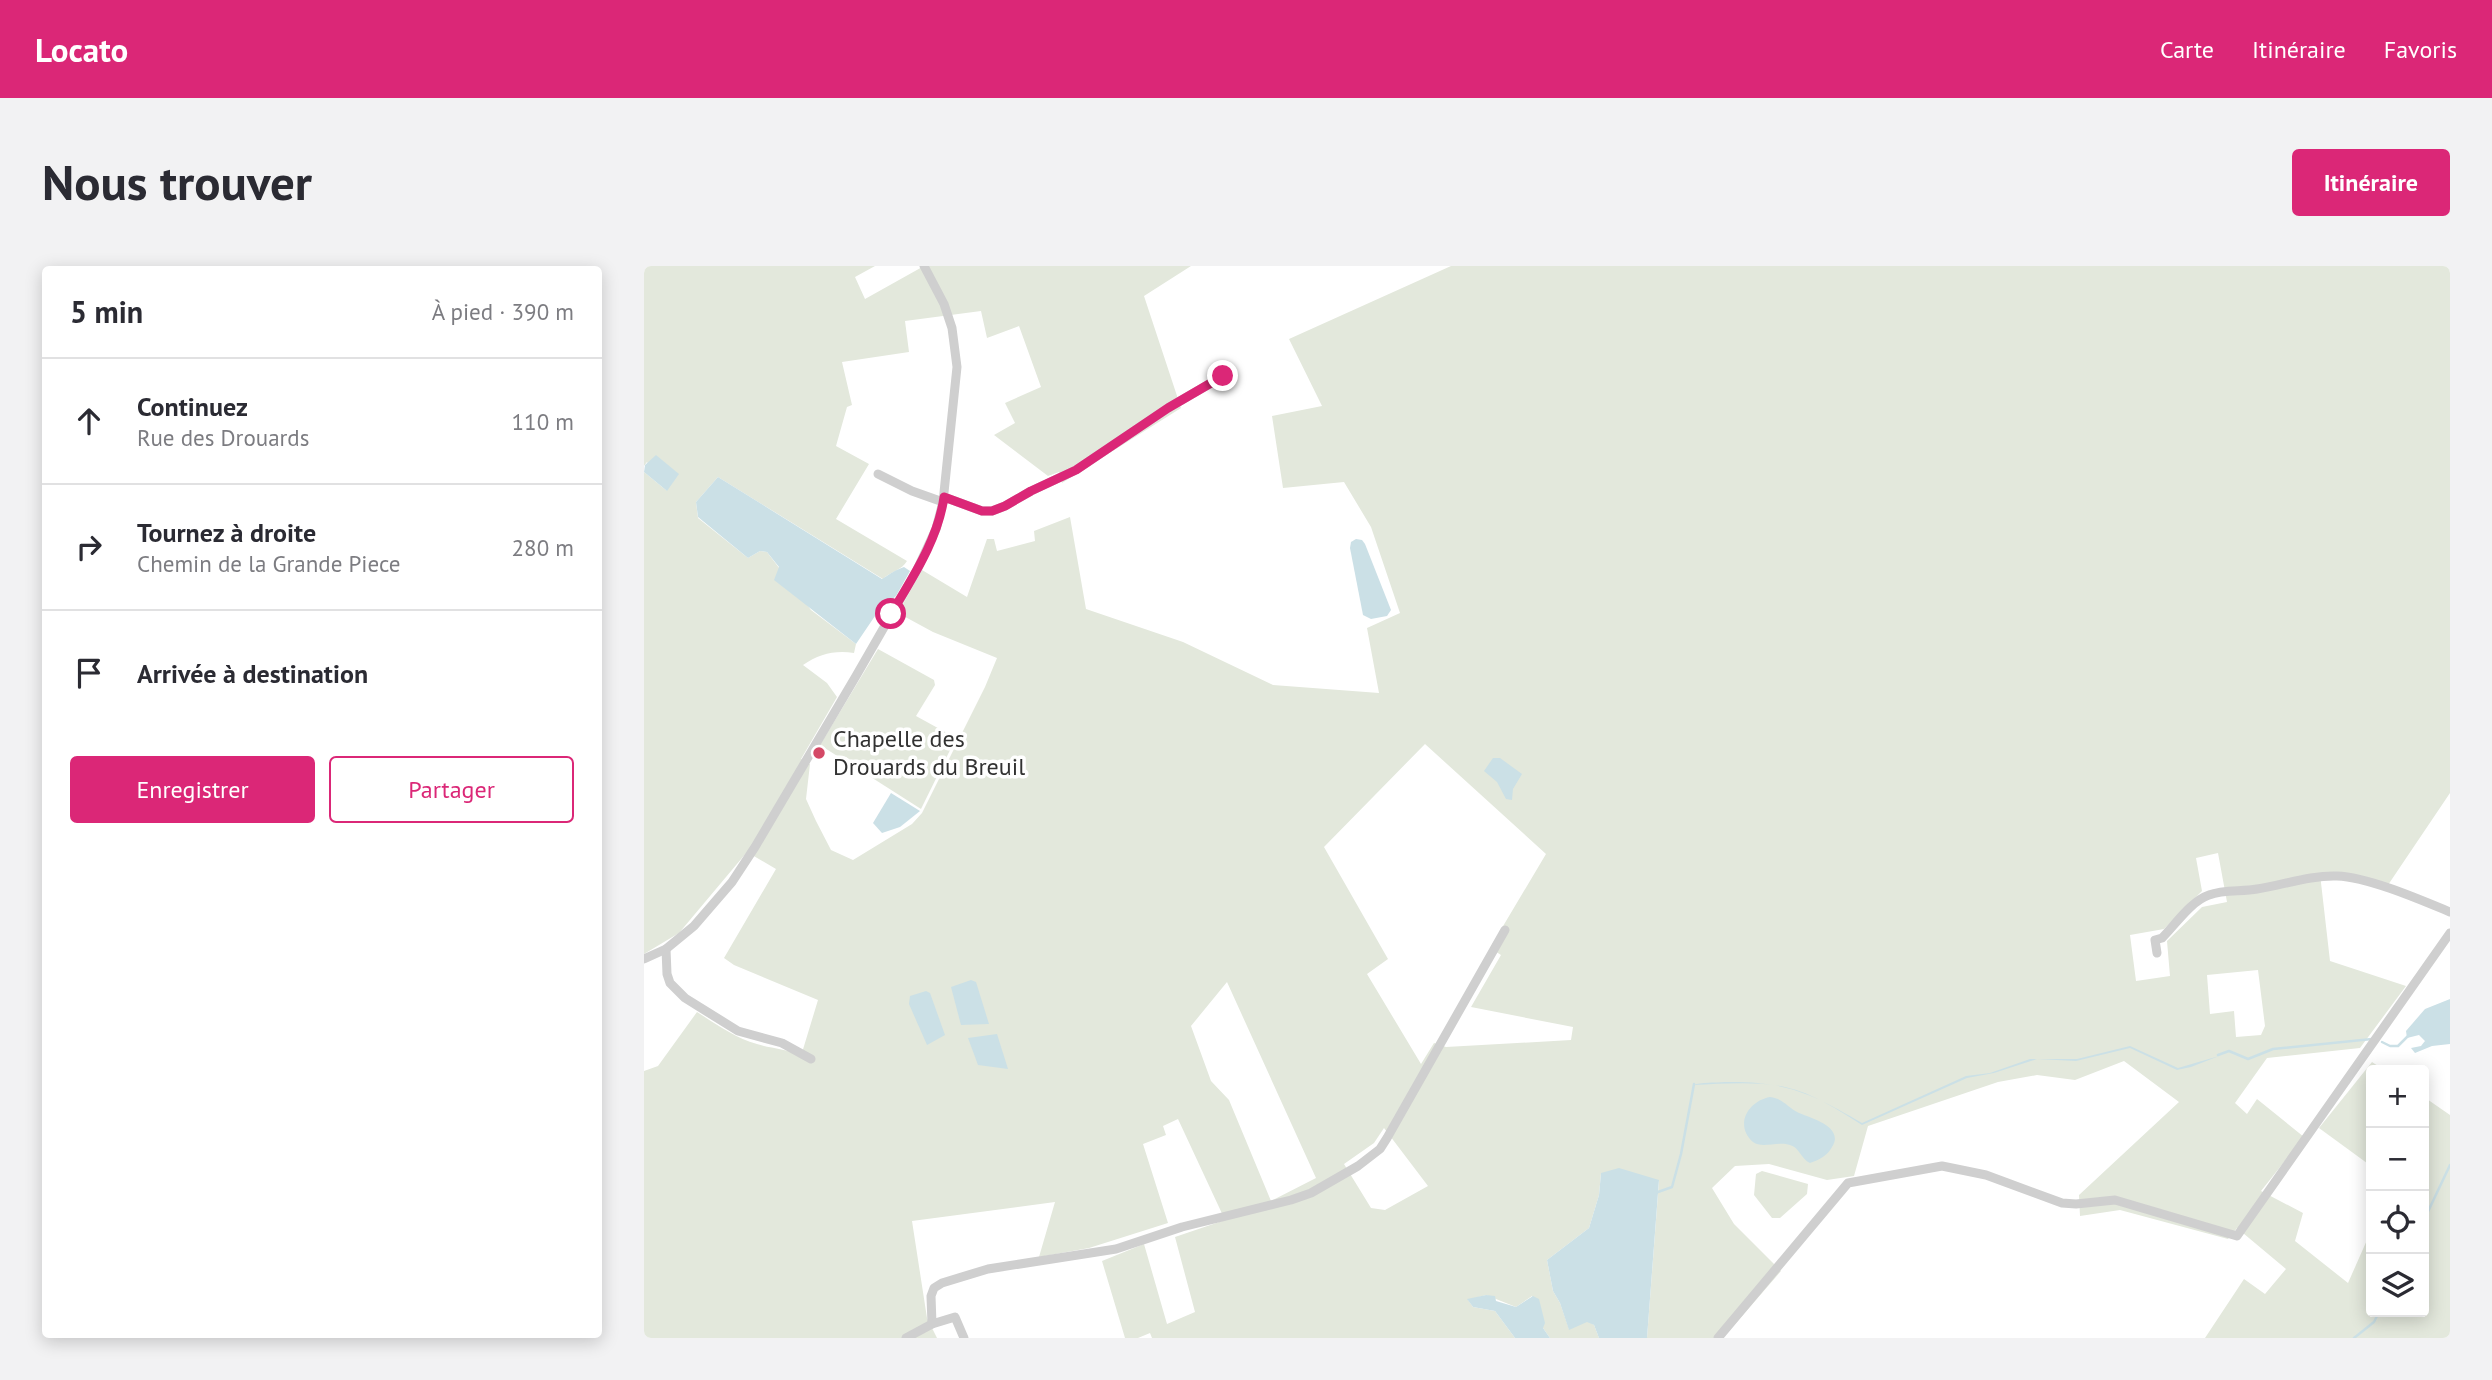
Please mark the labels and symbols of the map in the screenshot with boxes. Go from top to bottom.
route end [1207,360,1238,391]
route start [875,598,906,629]
place label: Chapelle des Drouards du Breuil [833,723,1025,782]
marker: Chapelle des Drouards du Breuil [811,745,827,761]

